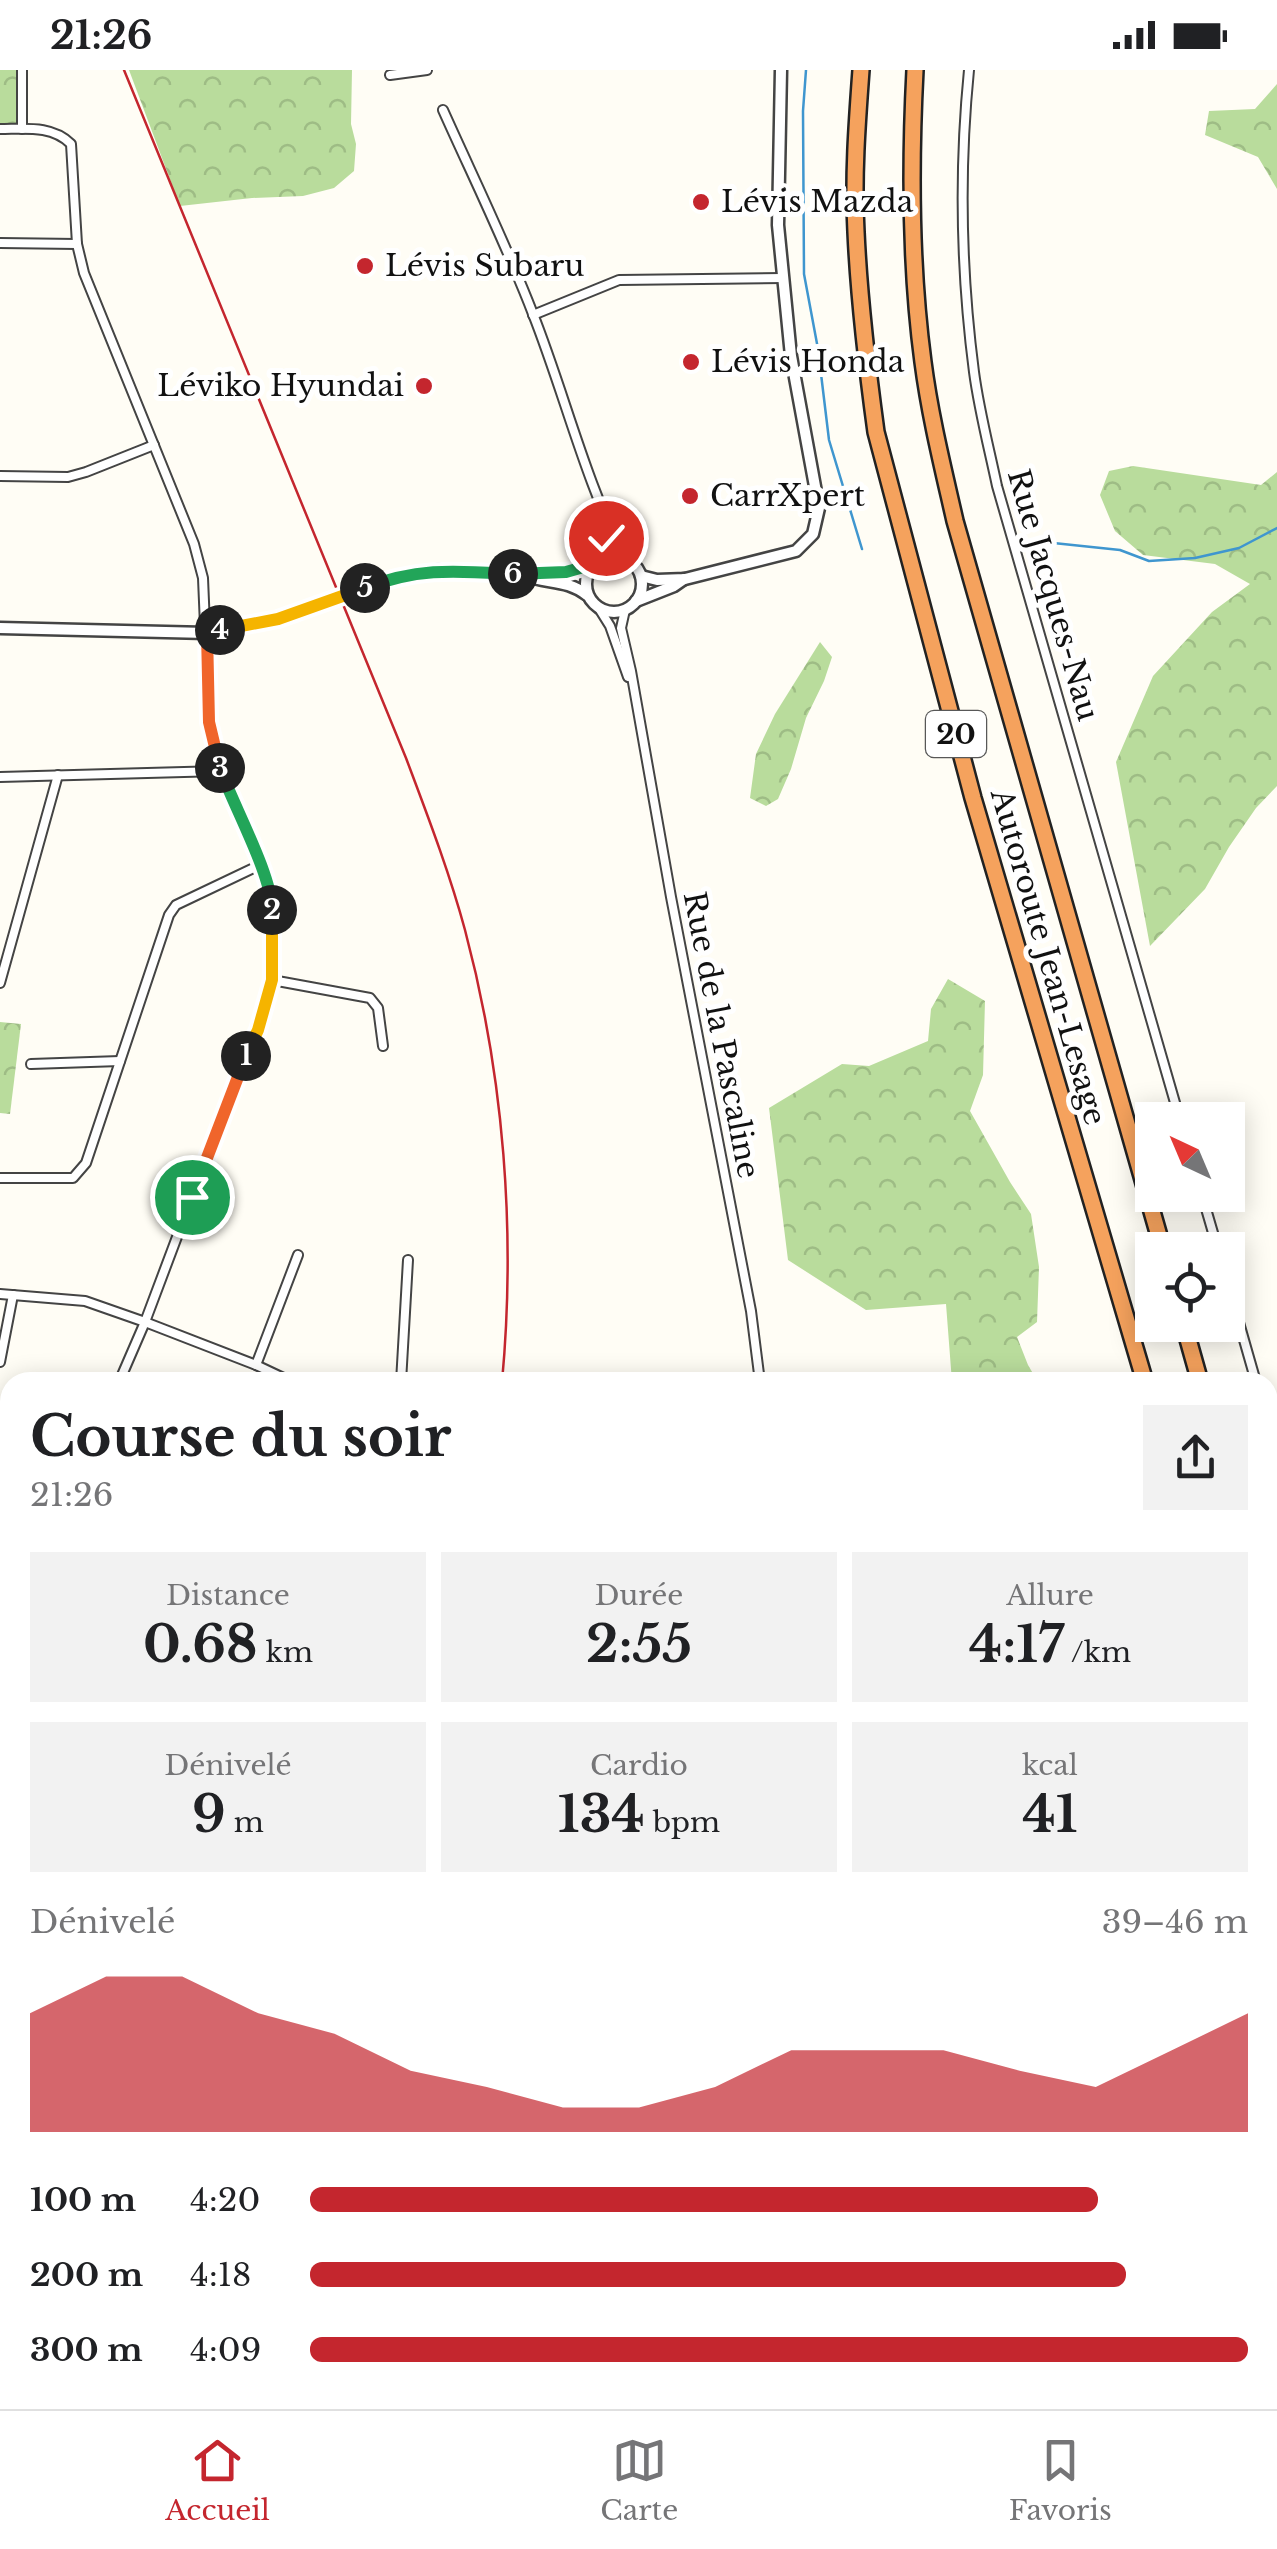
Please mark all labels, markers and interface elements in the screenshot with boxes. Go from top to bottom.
text: 21:26 [50,12,152,59]
place label: Lévis Mazda [721,183,914,220]
marker: Lévis Mazda [690,191,712,213]
place label: Lévis Subaru [385,247,584,284]
marker: Lévis Subaru [354,255,376,277]
place label: Lévis Honda [711,343,905,380]
marker: Lévis Honda [680,351,702,373]
place label: Léviko Hyundai [157,367,404,404]
marker: Léviko Hyundai [413,375,435,397]
street label: Rue Jacques-Nau [1000,465,1107,725]
place label: CarrXpert [710,477,866,514]
marker: CarrXpert [679,485,701,507]
pin [564,496,649,581]
icon: check [579,511,634,566]
pin: 6 [488,549,538,599]
text: 6 [504,556,522,591]
pin: 5 [340,563,390,613]
text: 5 [357,570,373,605]
pin: 4 [195,605,245,655]
text: 4 [211,612,229,647]
road number: 20 [926,711,986,757]
pin: 3 [195,743,245,793]
text: 3 [211,750,229,785]
street label: Autoroute Jean-Lesage [982,784,1114,1129]
pin: 2 [247,885,297,935]
street label: Rue de la Pascaline [676,888,767,1181]
text: 2 [263,892,281,927]
pin: 1 [221,1031,271,1081]
text: 1 [240,1038,252,1073]
north arrow [1135,1102,1245,1212]
map controls [1135,1102,1245,1342]
pin [150,1155,235,1240]
icon: arrive [165,1170,220,1225]
button: locate [1135,1232,1245,1342]
text: Course du soir [30,1403,451,1471]
button: share [1143,1405,1248,1510]
text: 21:26 [30,1475,113,1515]
text: Distance [166,1578,290,1613]
text: Durée [595,1578,683,1613]
text: Allure [1006,1578,1094,1613]
text: 0.68 [143,1613,258,1676]
text: 2:55 [586,1613,692,1676]
text: 4:17 [969,1613,1064,1676]
text: km [258,1635,313,1670]
text: /km [1064,1635,1131,1670]
text: Dénivelé [164,1748,292,1783]
text: Cardio [590,1748,688,1783]
text: kcal [1022,1748,1078,1783]
text: 9 [192,1783,226,1846]
text: 134 [558,1783,645,1846]
text: 41 [1023,1783,1078,1846]
text: m [226,1805,264,1840]
text: bpm [645,1805,720,1840]
text: Dénivelé [30,1902,175,1942]
text: 39–46 m [1102,1902,1248,1942]
text: 100 m [30,2180,136,2220]
text: 4:20 [190,2180,260,2220]
text: 200 m [30,2255,143,2295]
text: 4:18 [190,2255,252,2295]
text: 300 m [30,2330,143,2370]
text: 4:09 [190,2330,261,2370]
tab: Accueil [165,2433,270,2528]
tab: Carte [600,2433,678,2528]
tab: Favoris [1009,2433,1112,2528]

